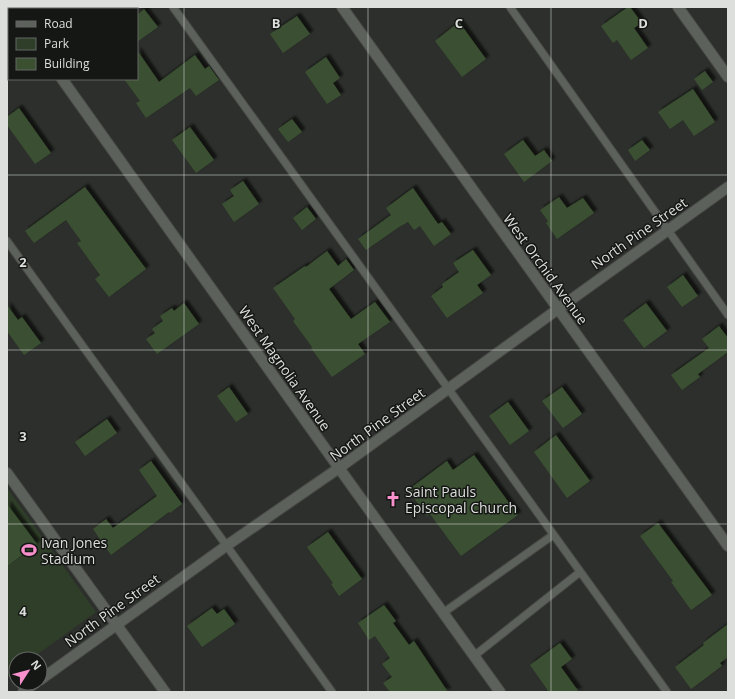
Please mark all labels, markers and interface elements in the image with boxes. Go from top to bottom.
legend [8,8,138,80]
text: B [272,14,281,32]
text: C [455,14,463,32]
text: D [638,14,648,32]
text: Road [44,15,73,32]
text: Park [44,35,70,52]
text: Building [44,55,90,72]
street label: North Pine Street [587,193,691,273]
street label: West Orchid Avenue [499,210,593,328]
text: 2 [19,253,27,271]
street label: West Magnolia Avenue [235,302,335,434]
street label: North Pine Street [326,383,428,465]
text: 3 [19,427,27,445]
place label: Saint Pauls Episcopal Church [405,482,517,517]
church icon: Saint Pauls Episcopal Church [384,490,402,508]
place label: Ivan Jones Stadium [41,533,108,568]
sports icon: Ivan Jones Stadium [20,541,38,559]
street label: North Pine Street [61,569,163,651]
text: 4 [19,602,27,620]
north arrow [8,651,48,691]
text: N [28,657,45,673]

